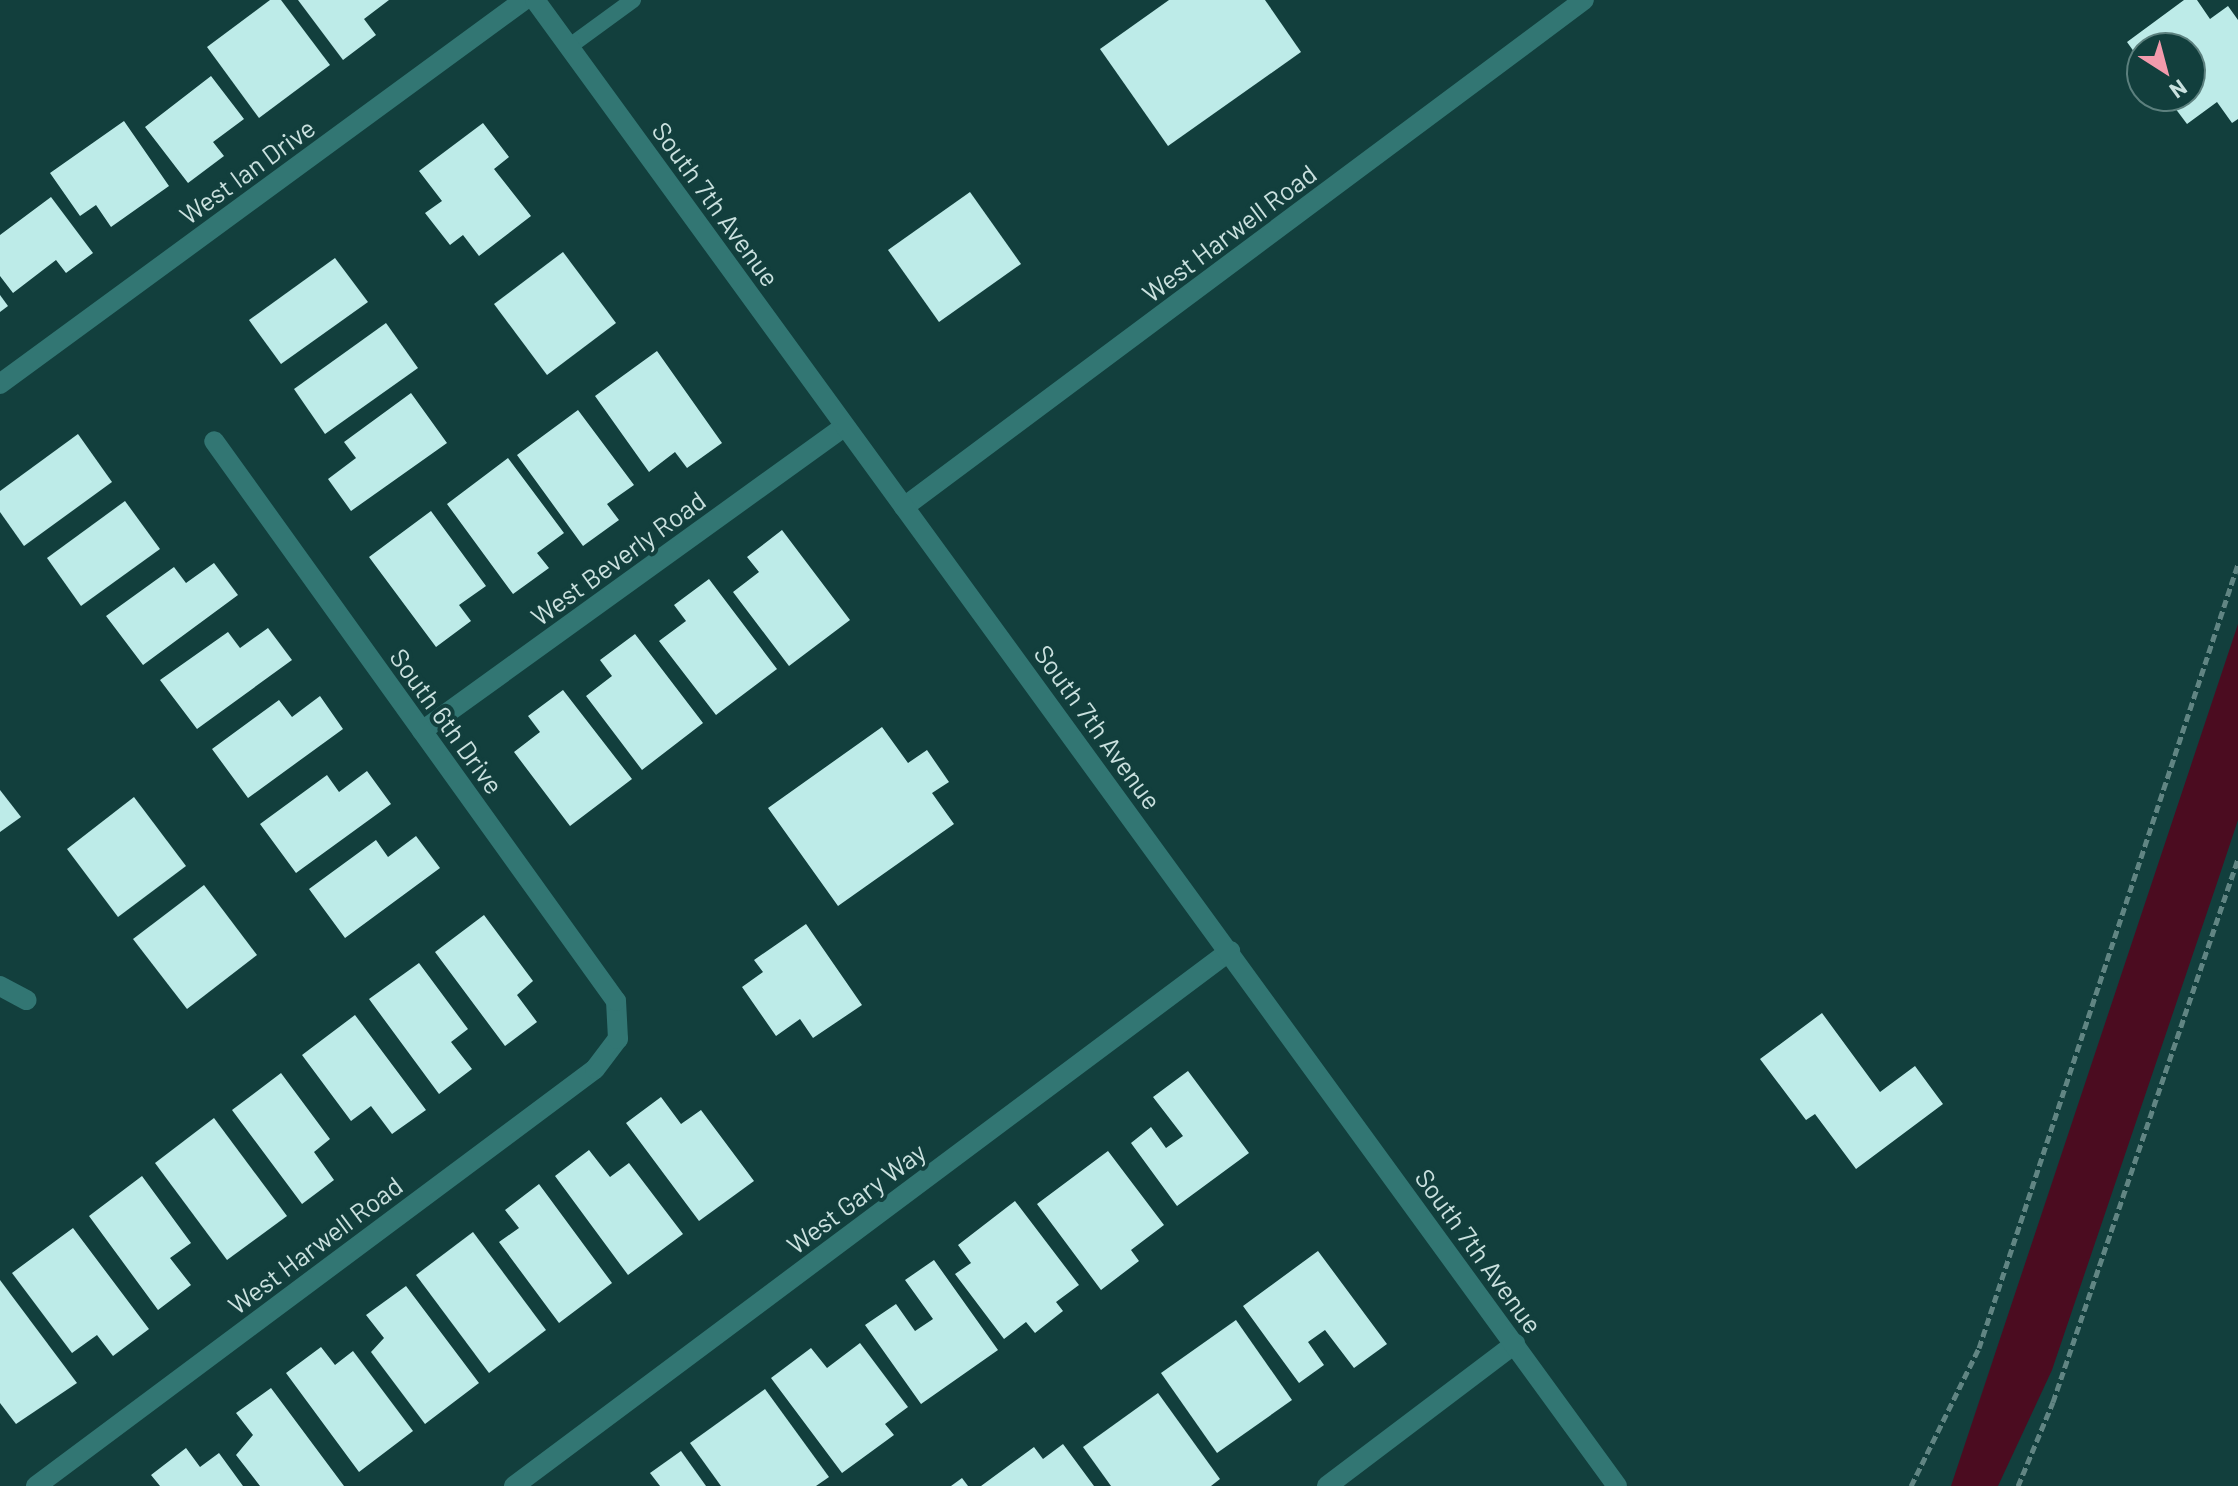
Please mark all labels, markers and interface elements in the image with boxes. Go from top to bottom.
north arrow [2126,32,2206,112]
text: N [2165,75,2193,105]
street label: West Ian Drive [173,112,321,230]
street label: South 7th Avenue [646,116,786,292]
street label: West Harwell Road [1136,157,1322,309]
street label: West Beverly Road [525,484,711,632]
street label: South 7th Avenue [1028,639,1168,815]
street label: South 6th Drive [384,642,510,800]
street label: West Gary Way [781,1136,931,1260]
street label: South 7th Avenue [1409,1163,1549,1339]
street label: West Harwell Road [222,1169,408,1321]

